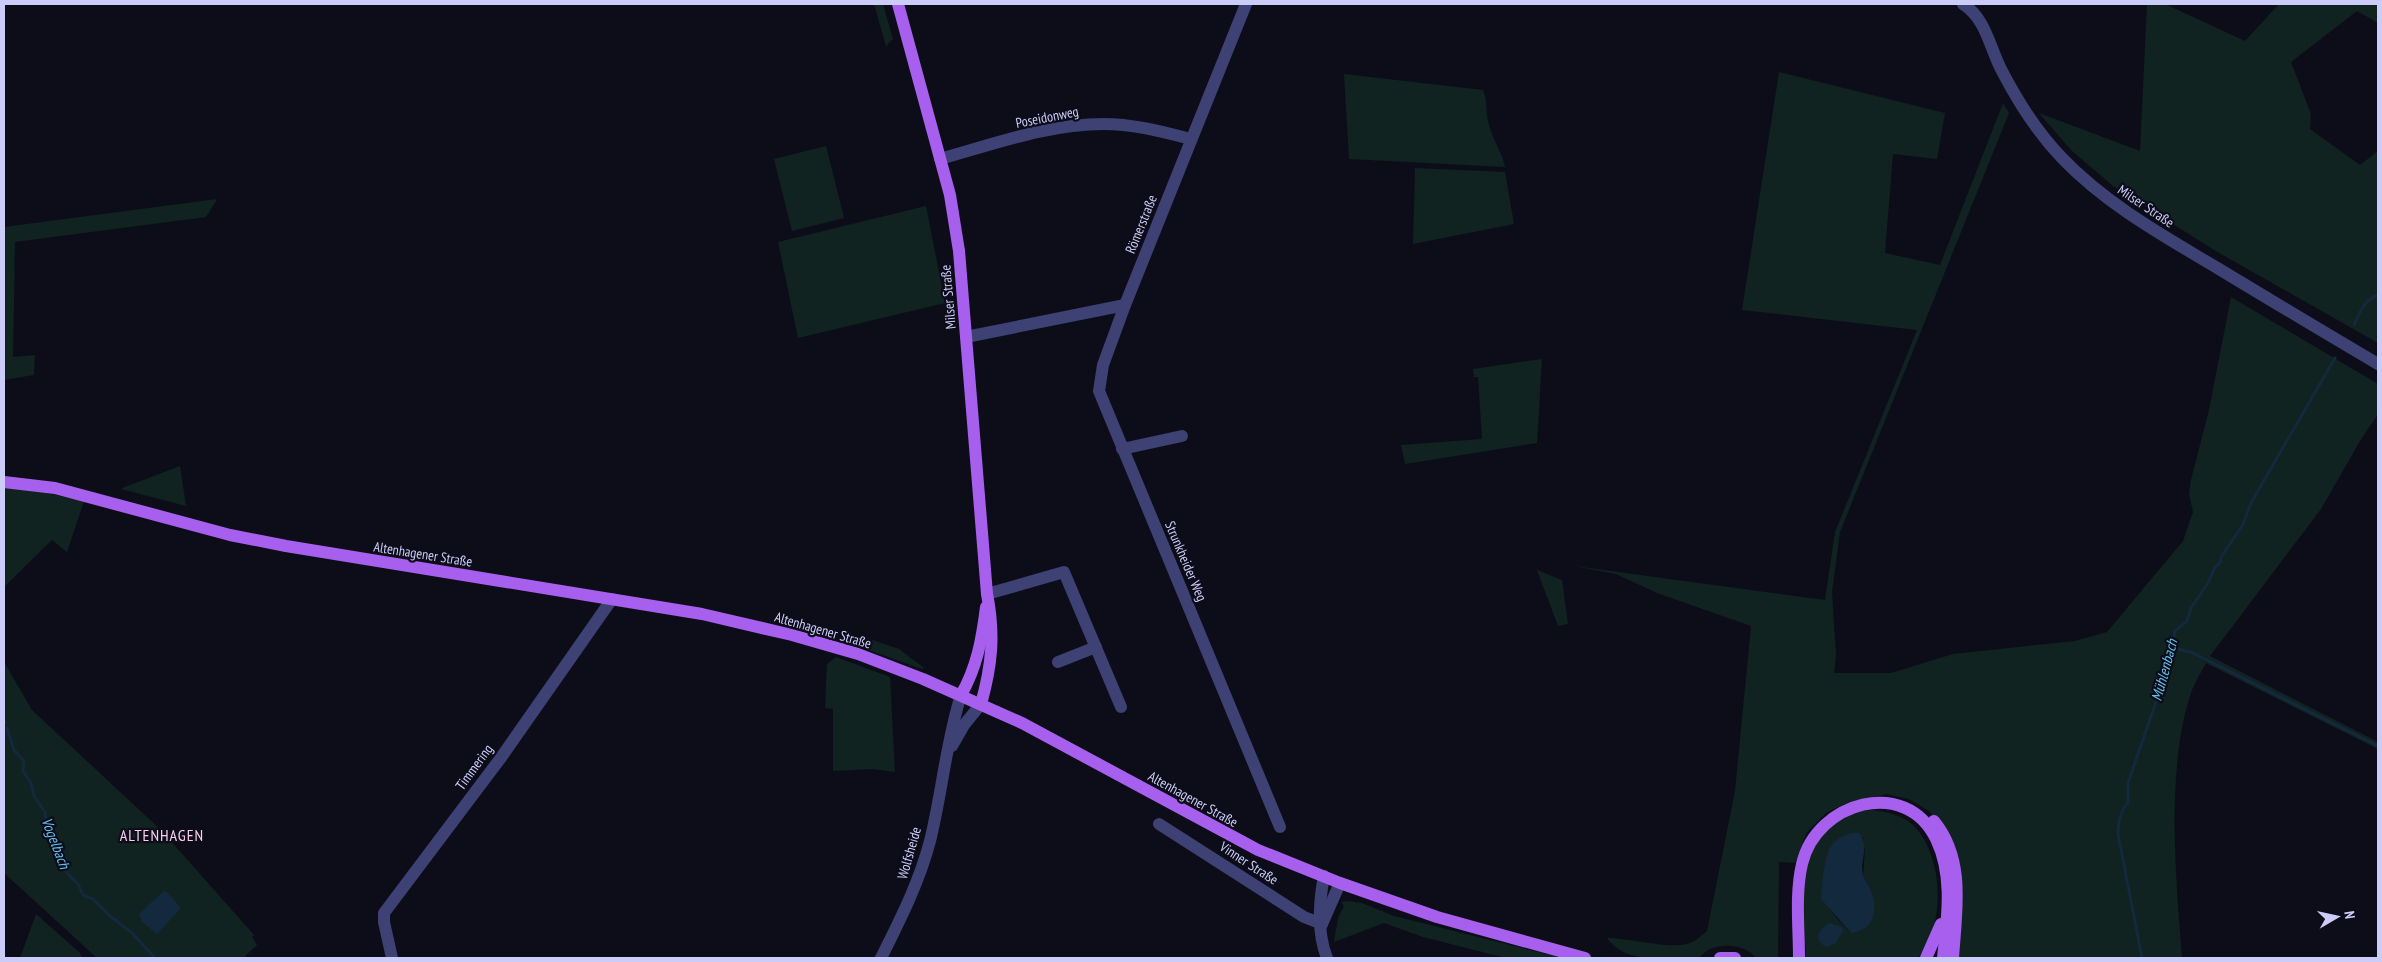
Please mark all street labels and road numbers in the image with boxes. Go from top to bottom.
street label: Poseidonweg [1014,102,1080,132]
street label: Milser Straße [2114,181,2178,232]
street label: Römerstraße [1121,192,1161,256]
street label: Milser Straße [936,264,960,330]
street label: Strunkheider Weg [1161,518,1211,604]
street label: Altenhagener Straße [372,537,474,571]
street label: Altenhagener Straße [773,608,874,652]
street label: Timmering [451,741,497,793]
street label: Altenhagener Straße [1145,767,1241,831]
street label: Wolfsheide [893,825,925,881]
street label: Vinner Straße [1215,837,1282,889]

